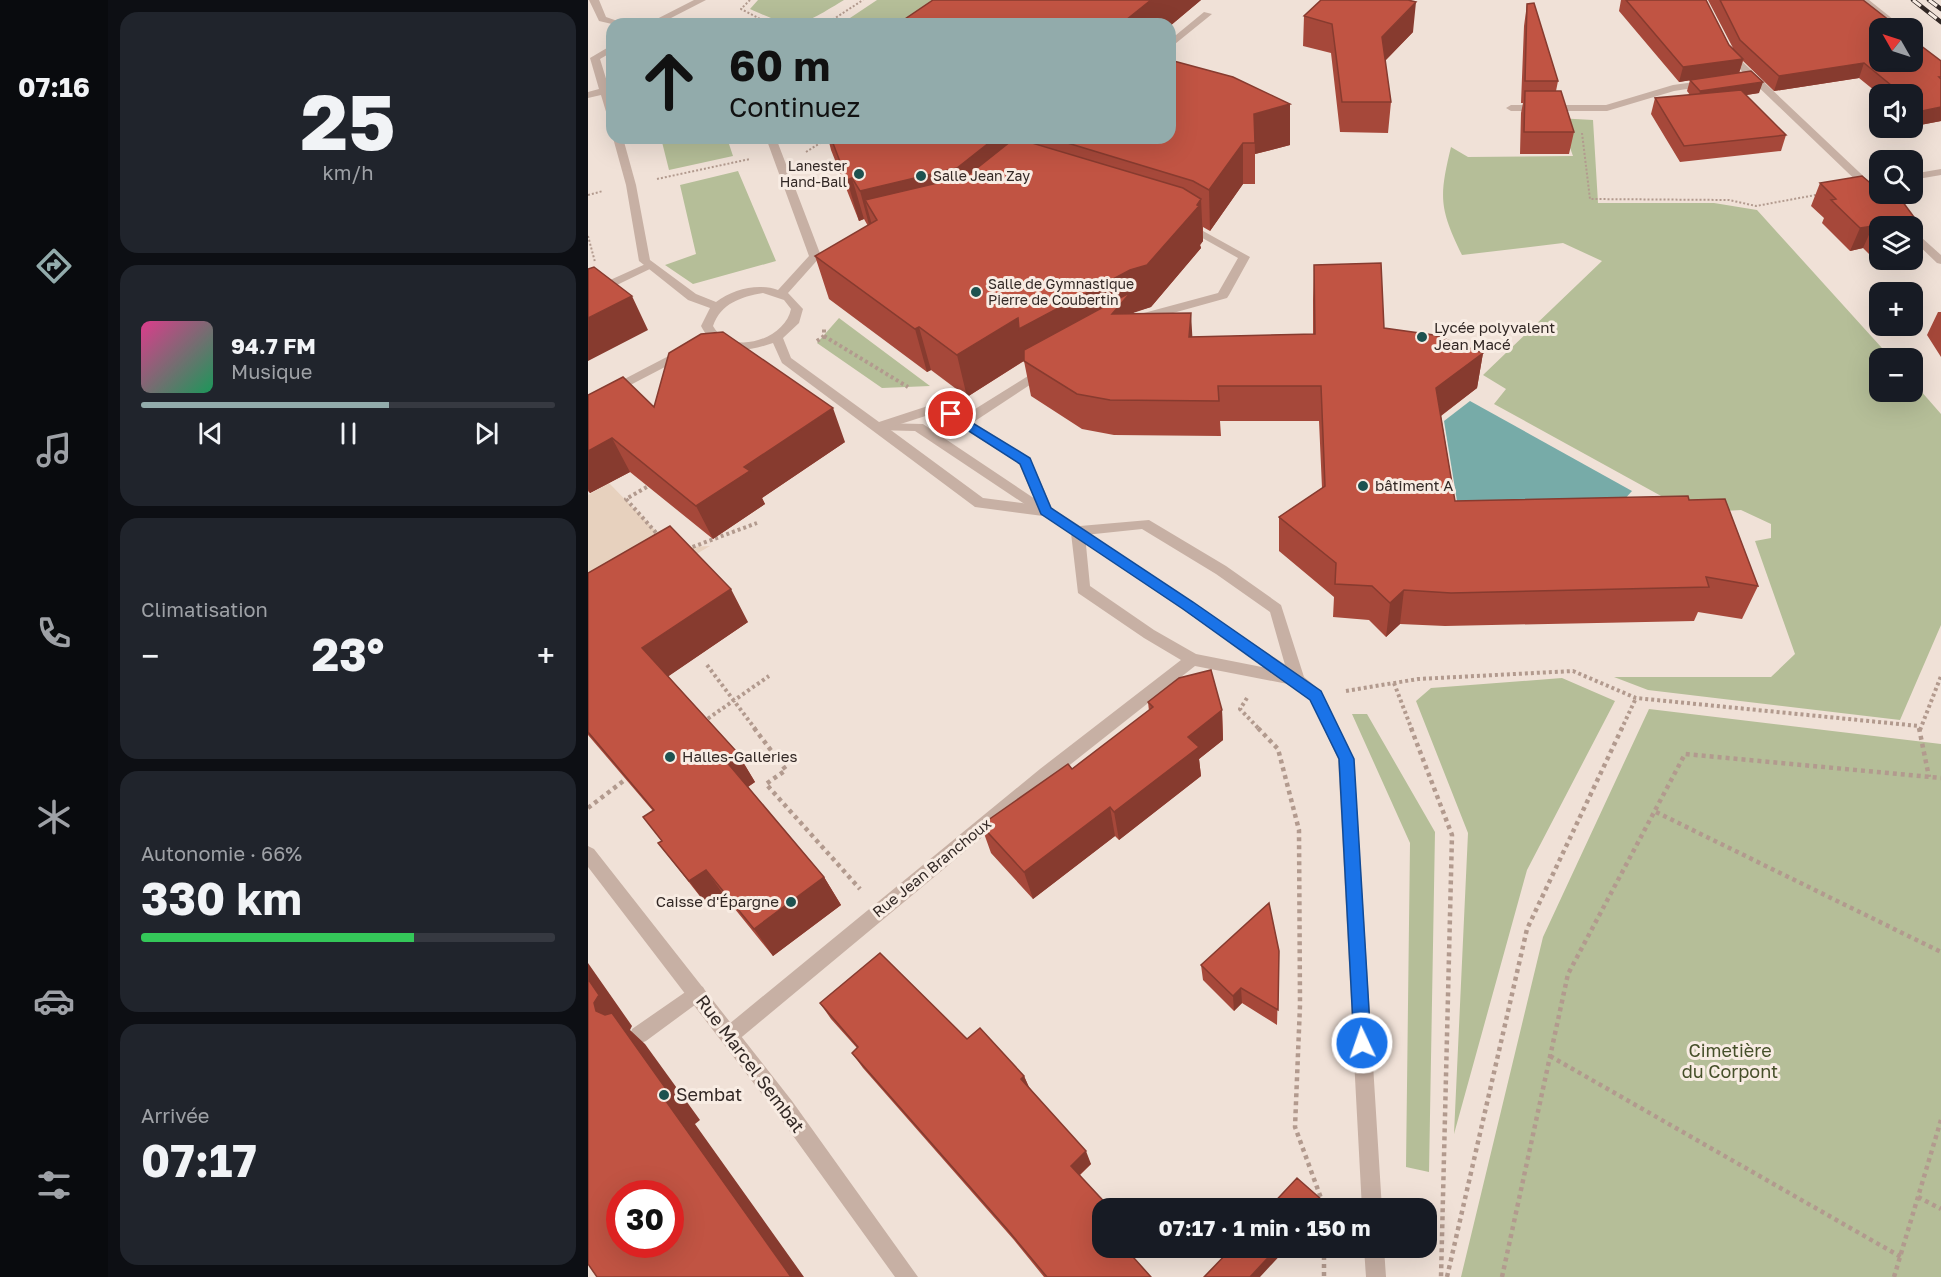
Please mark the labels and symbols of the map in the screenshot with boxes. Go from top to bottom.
north arrow [1869,18,1923,72]
place label: Lanester Hand-Ball [780,157,848,190]
marker: Lanester Hand-Ball [852,167,866,181]
place label: Salle Jean Zay [933,167,1030,184]
marker: Salle Jean Zay [914,169,928,183]
place label: Salle de Gymnastique Pierre de Coubertin [988,275,1134,308]
marker: Salle de Gymnastique Pierre de Coubertin [969,285,983,299]
place label: Lycée polyvalent Jean Macé [1434,318,1555,353]
marker: Lycée polyvalent Jean Macé [1415,330,1429,344]
pin [925,388,976,439]
place label: bâtiment A [1375,476,1453,494]
marker: bâtiment A [1356,479,1370,493]
place label: Halles-Galleries [682,747,797,765]
marker: Halles-Galleries [663,750,677,764]
street label: Rue Jean Branchoux [869,814,994,920]
place label: Caisse d'Épargne [656,892,779,910]
marker: Caisse d'Épargne [784,895,798,909]
street label: Rue Marcel Sembat [691,991,809,1137]
position arrow [1330,1011,1394,1075]
park label: Cimetière du Corpont [1682,1039,1778,1082]
place label: Sembat [676,1084,742,1106]
marker: Sembat [657,1088,671,1102]
speed limit sign: 30 [606,1180,684,1258]

